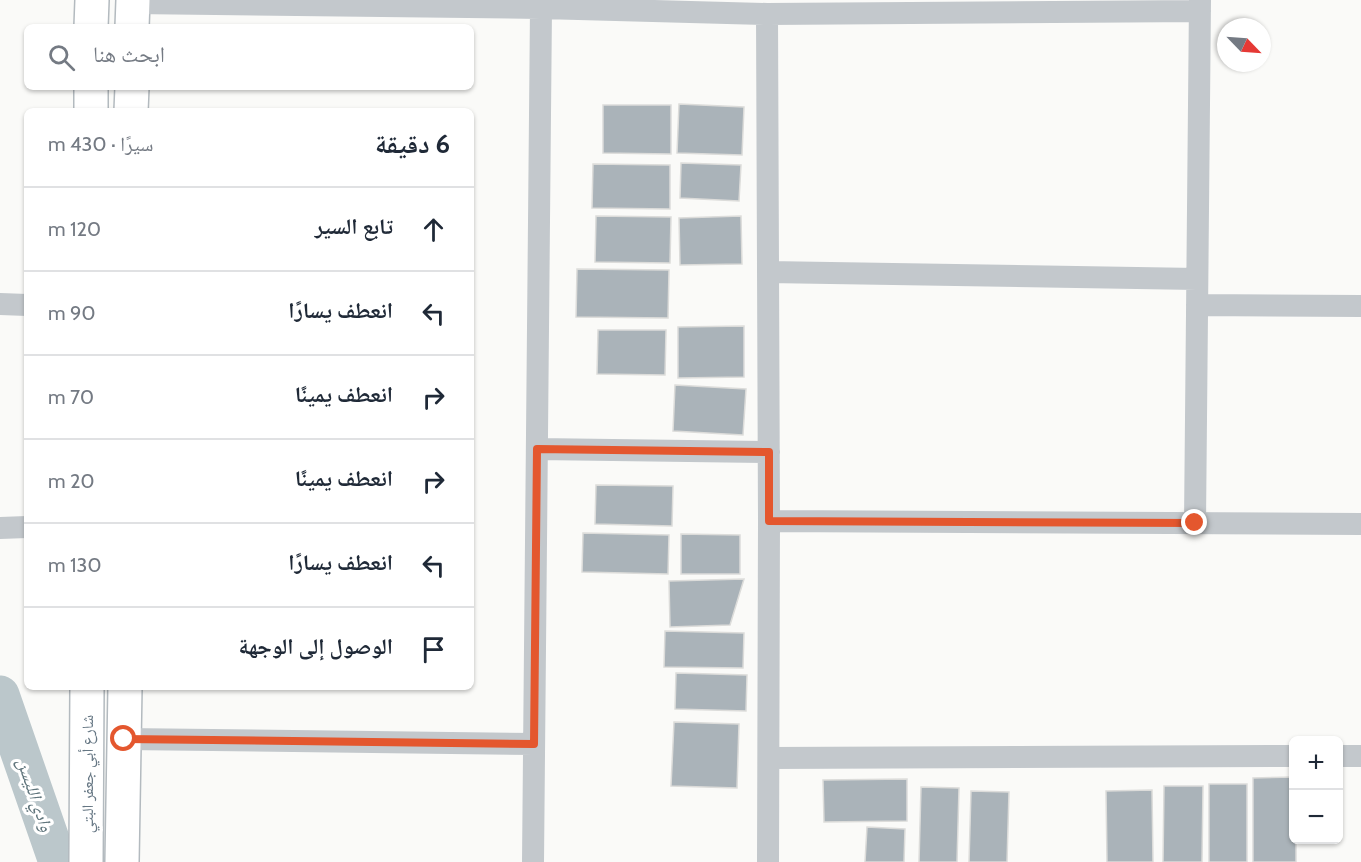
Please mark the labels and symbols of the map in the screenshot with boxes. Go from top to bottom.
north arrow [1217,18,1271,72]
route end [1181,509,1207,535]
street label: شارع أبي جعفر البتي [78,715,100,833]
route start [110,725,136,751]
water label: وادي الليسن [9,755,58,836]

